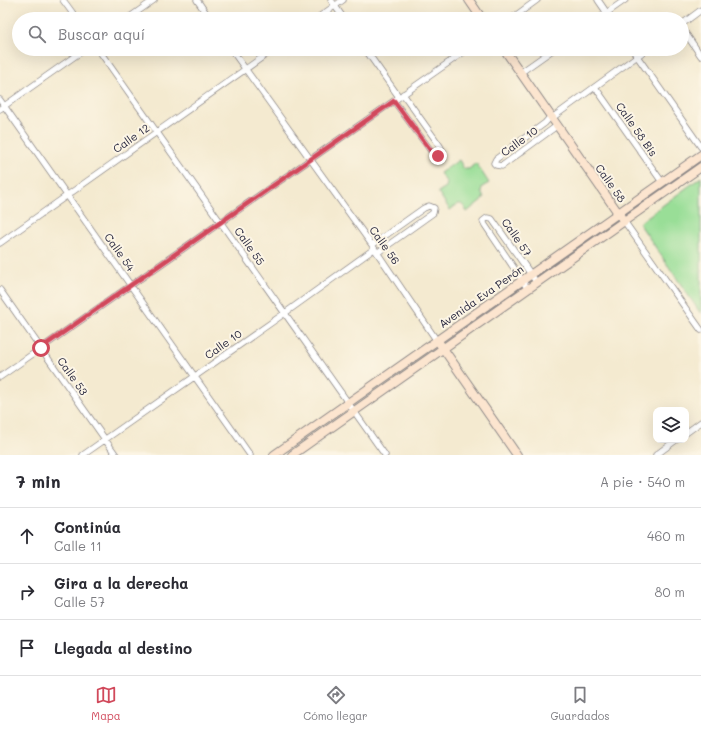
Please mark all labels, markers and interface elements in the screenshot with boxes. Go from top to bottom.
search box [12,12,689,56]
icon: search [26,23,48,45]
text: Buscar aquí [58,24,145,44]
street label: Calle 58 Bis [613,99,661,159]
street label: Calle 12 [110,120,152,156]
street label: Calle 10 [497,122,541,159]
route end [429,147,447,165]
street label: Calle 58 [592,161,630,205]
street label: Calle 57 [498,215,536,259]
street label: Calle 56 [366,223,404,267]
street label: Calle 55 [231,224,269,268]
street label: Calle 54 [101,230,139,275]
street label: Avenida Eva Perón [436,261,526,331]
street label: Calle 10 [201,326,245,362]
route start [32,339,50,357]
street label: Calle 53 [54,354,92,399]
map controls [653,407,689,443]
button: layers [653,407,689,443]
text: 7 min [16,470,61,492]
text: A pie · 540 m [600,473,685,490]
text: Continúa [54,517,121,537]
icon: ahead [16,525,38,547]
text: 460 m [647,527,685,544]
text: Calle 11 [54,537,102,554]
text: Gira a la derecha [54,573,188,593]
icon: right [16,581,38,603]
text: 80 m [655,583,685,600]
text: Calle 57 [54,593,105,610]
icon: arrive [16,637,38,659]
text: Llegada al destino [54,638,192,658]
tab: Mapa [91,684,121,723]
tab: Cómo llegar [303,684,368,723]
tab: Guardados [550,684,610,723]

